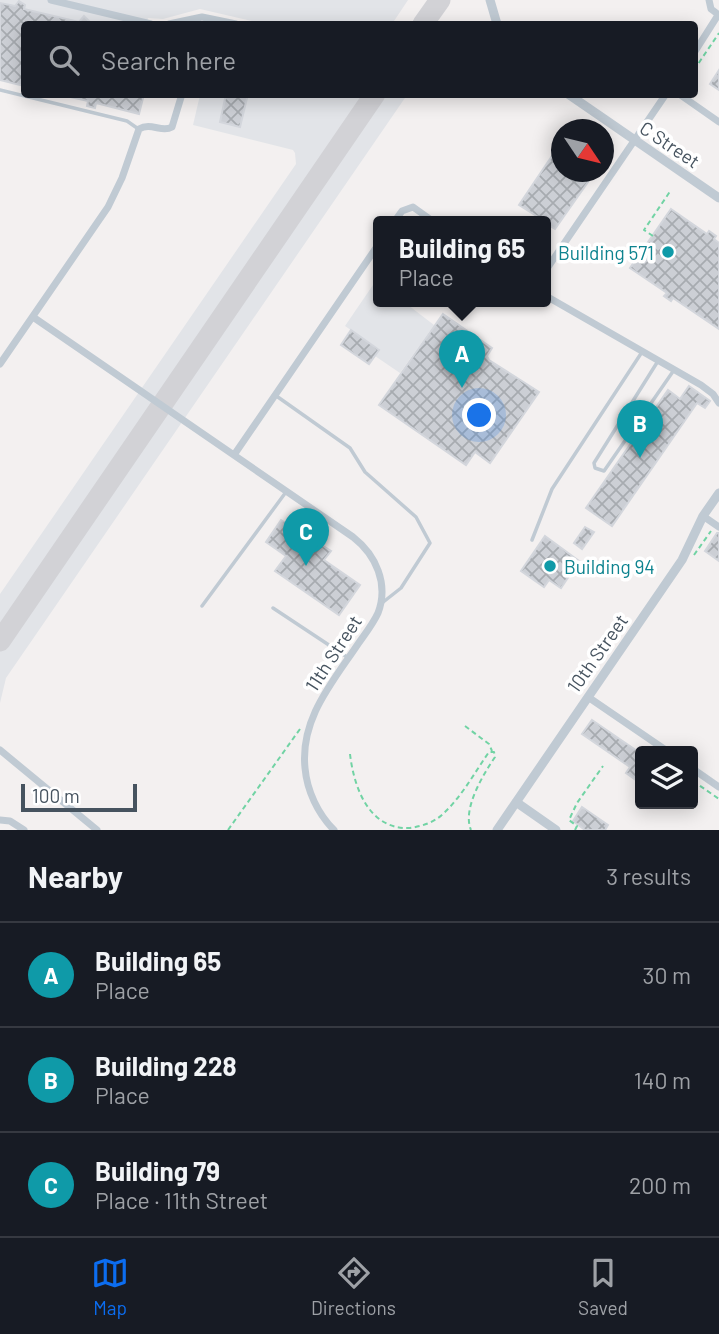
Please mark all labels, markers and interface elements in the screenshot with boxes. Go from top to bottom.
search box [21,21,698,98]
icon: search [45,41,83,79]
text: Search here [101,44,236,75]
street label: C Street [636,116,704,172]
north arrow [551,119,614,182]
popup [373,216,551,307]
text: Building 65 [399,232,525,263]
place label: Building 571 [558,241,654,264]
marker: Building 571 [660,244,676,260]
text: Place [399,263,454,291]
pin: A [439,330,485,388]
your location [462,398,496,432]
pin: B [617,400,663,458]
pin: C [283,508,329,566]
place label: Building 94 [564,555,655,578]
marker: Building 94 [542,558,558,574]
street label: 10th Street [562,609,632,697]
street label: 11th Street [300,611,366,695]
map controls [635,746,698,809]
button: layers [635,746,698,809]
scale bar [21,781,136,813]
text: 100 m [32,784,80,807]
text: Nearby [28,858,123,894]
text: 3 results [606,862,691,890]
text: Building 65 [95,945,221,976]
text: A [43,961,59,989]
text: 30 m [643,961,691,989]
text: Place [95,976,150,1004]
text: Building 228 [95,1050,237,1081]
text: B [44,1066,58,1094]
text: 140 m [634,1066,691,1094]
text: Place [95,1081,150,1109]
text: Building 79 [95,1155,220,1186]
text: C [44,1171,58,1199]
text: 200 m [629,1171,691,1199]
text: Place · 11th Street [95,1186,268,1214]
tab: Map [91,1254,129,1319]
tab: Directions [311,1254,396,1319]
tab: Saved [578,1254,628,1319]

